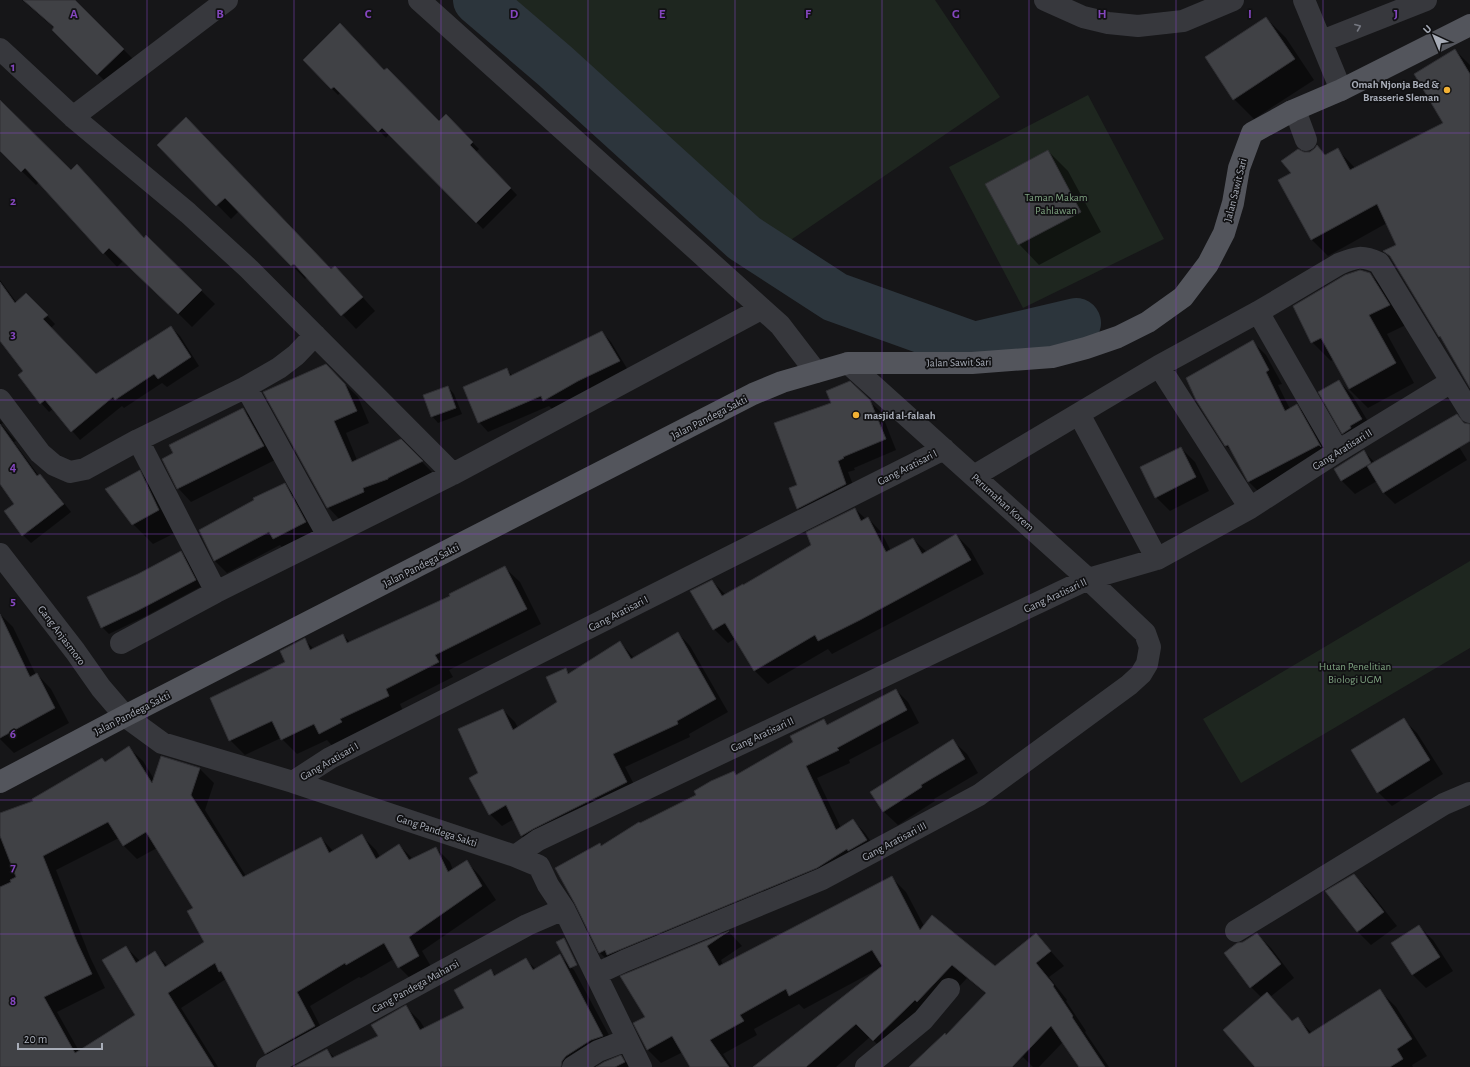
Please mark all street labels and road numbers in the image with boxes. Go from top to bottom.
street label: Jalan Sawit Sari [1222,157,1249,223]
street label: Jalan Sawit Sari [926,356,992,369]
street label: Jalan Pandega Sakti [670,394,749,441]
street label: Gang Aratisari II [1310,427,1374,472]
street label: Gang Aratisari I [876,448,939,487]
street label: Perumahan Korem [969,472,1036,533]
street label: Jalan Pandega Sakti [382,542,461,589]
street label: Gang Aratisari II [1022,576,1088,615]
street label: Gang Aratisari I [587,594,650,633]
street label: Gang Anjasmoro [36,604,87,667]
street label: Jalan Pandega Sakti [93,690,172,737]
street label: Gang Aratisari II [729,715,795,754]
street label: Gang Aratisari I [298,740,360,783]
street label: Gang Pandega Sakti [395,812,479,849]
street label: Gang Aratisari III [860,820,928,863]
street label: Gang Pandega Maharsi [370,958,461,1015]

